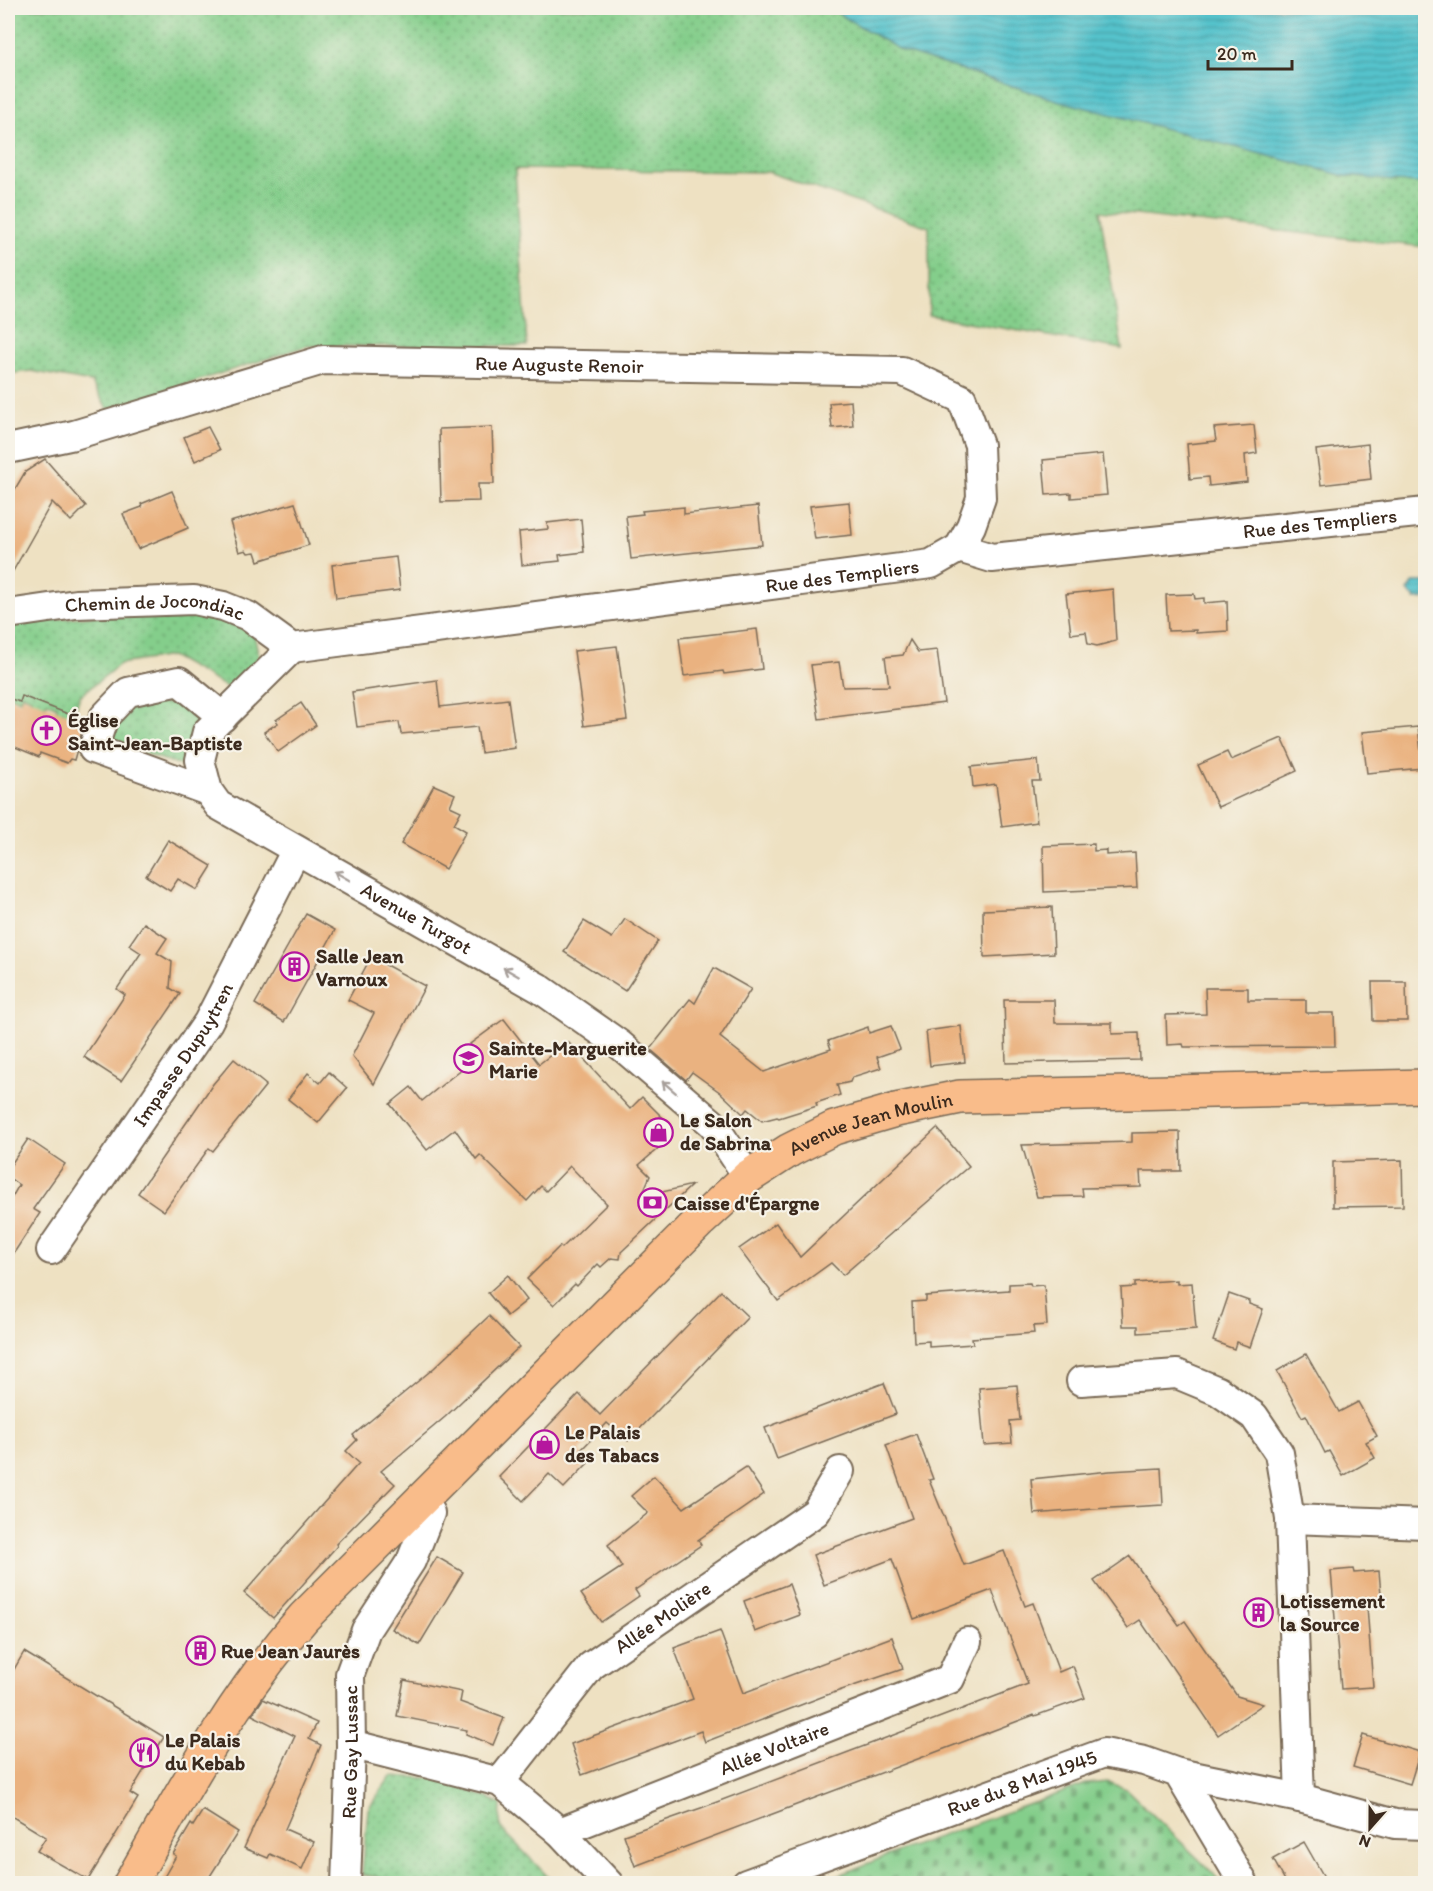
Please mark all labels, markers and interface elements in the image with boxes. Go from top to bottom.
scale bar [1208,33,1292,71]
text: 20 m [1217,43,1257,65]
street label: Rue Auguste Renoir [475,351,644,378]
street label: Rue des Templiers [1242,503,1398,543]
street label: Rue des Templiers [764,554,921,598]
street label: Chemin de Jocondiac [63,588,248,625]
place label: Église Saint-Jean-Baptiste [68,708,243,756]
church icon: Église Saint-Jean-Baptiste [31,715,63,747]
one-way arrow [333,870,351,881]
street label: Avenue Turgot [357,877,477,959]
place label: Salle Jean Varnoux [316,944,404,991]
building icon: Salle Jean Varnoux [279,951,311,983]
one-way arrow [503,966,520,978]
street label: Impasse Dupuytren [128,978,238,1131]
place label: Sainte-Marguerite Marie [489,1036,647,1083]
school or university icon: Sainte-Marguerite Marie [452,1043,484,1075]
one-way arrow [661,1080,677,1093]
street label: Avenue Jean Moulin [784,1087,955,1161]
place label: Le Salon de Sabrina [680,1108,772,1155]
shop icon: Le Salon de Sabrina [643,1116,675,1148]
bank icon: Caisse d'Épargne [637,1187,669,1219]
place label: Caisse d'Épargne [674,1191,820,1216]
place label: Le Palais des Tabacs [565,1420,659,1467]
shop icon: Le Palais des Tabacs [528,1428,560,1460]
street label: Allée Molière [610,1576,715,1658]
place label: Lotissement la Source [1280,1589,1385,1636]
building icon: Lotissement la Source [1243,1597,1275,1629]
building icon: Rue Jean Jaurès [184,1635,216,1667]
place label: Rue Jean Jaurès [221,1639,360,1663]
street label: Rue Gay Lussac [336,1685,363,1819]
street label: Allée Voltaire [716,1716,832,1780]
place label: Le Palais du Kebab [165,1728,245,1775]
restaurant icon: Le Palais du Kebab [128,1736,160,1768]
street label: Rue du 8 Mai 1945 [944,1745,1100,1821]
north arrow [1340,1798,1400,1858]
text: N [1356,1831,1373,1852]

